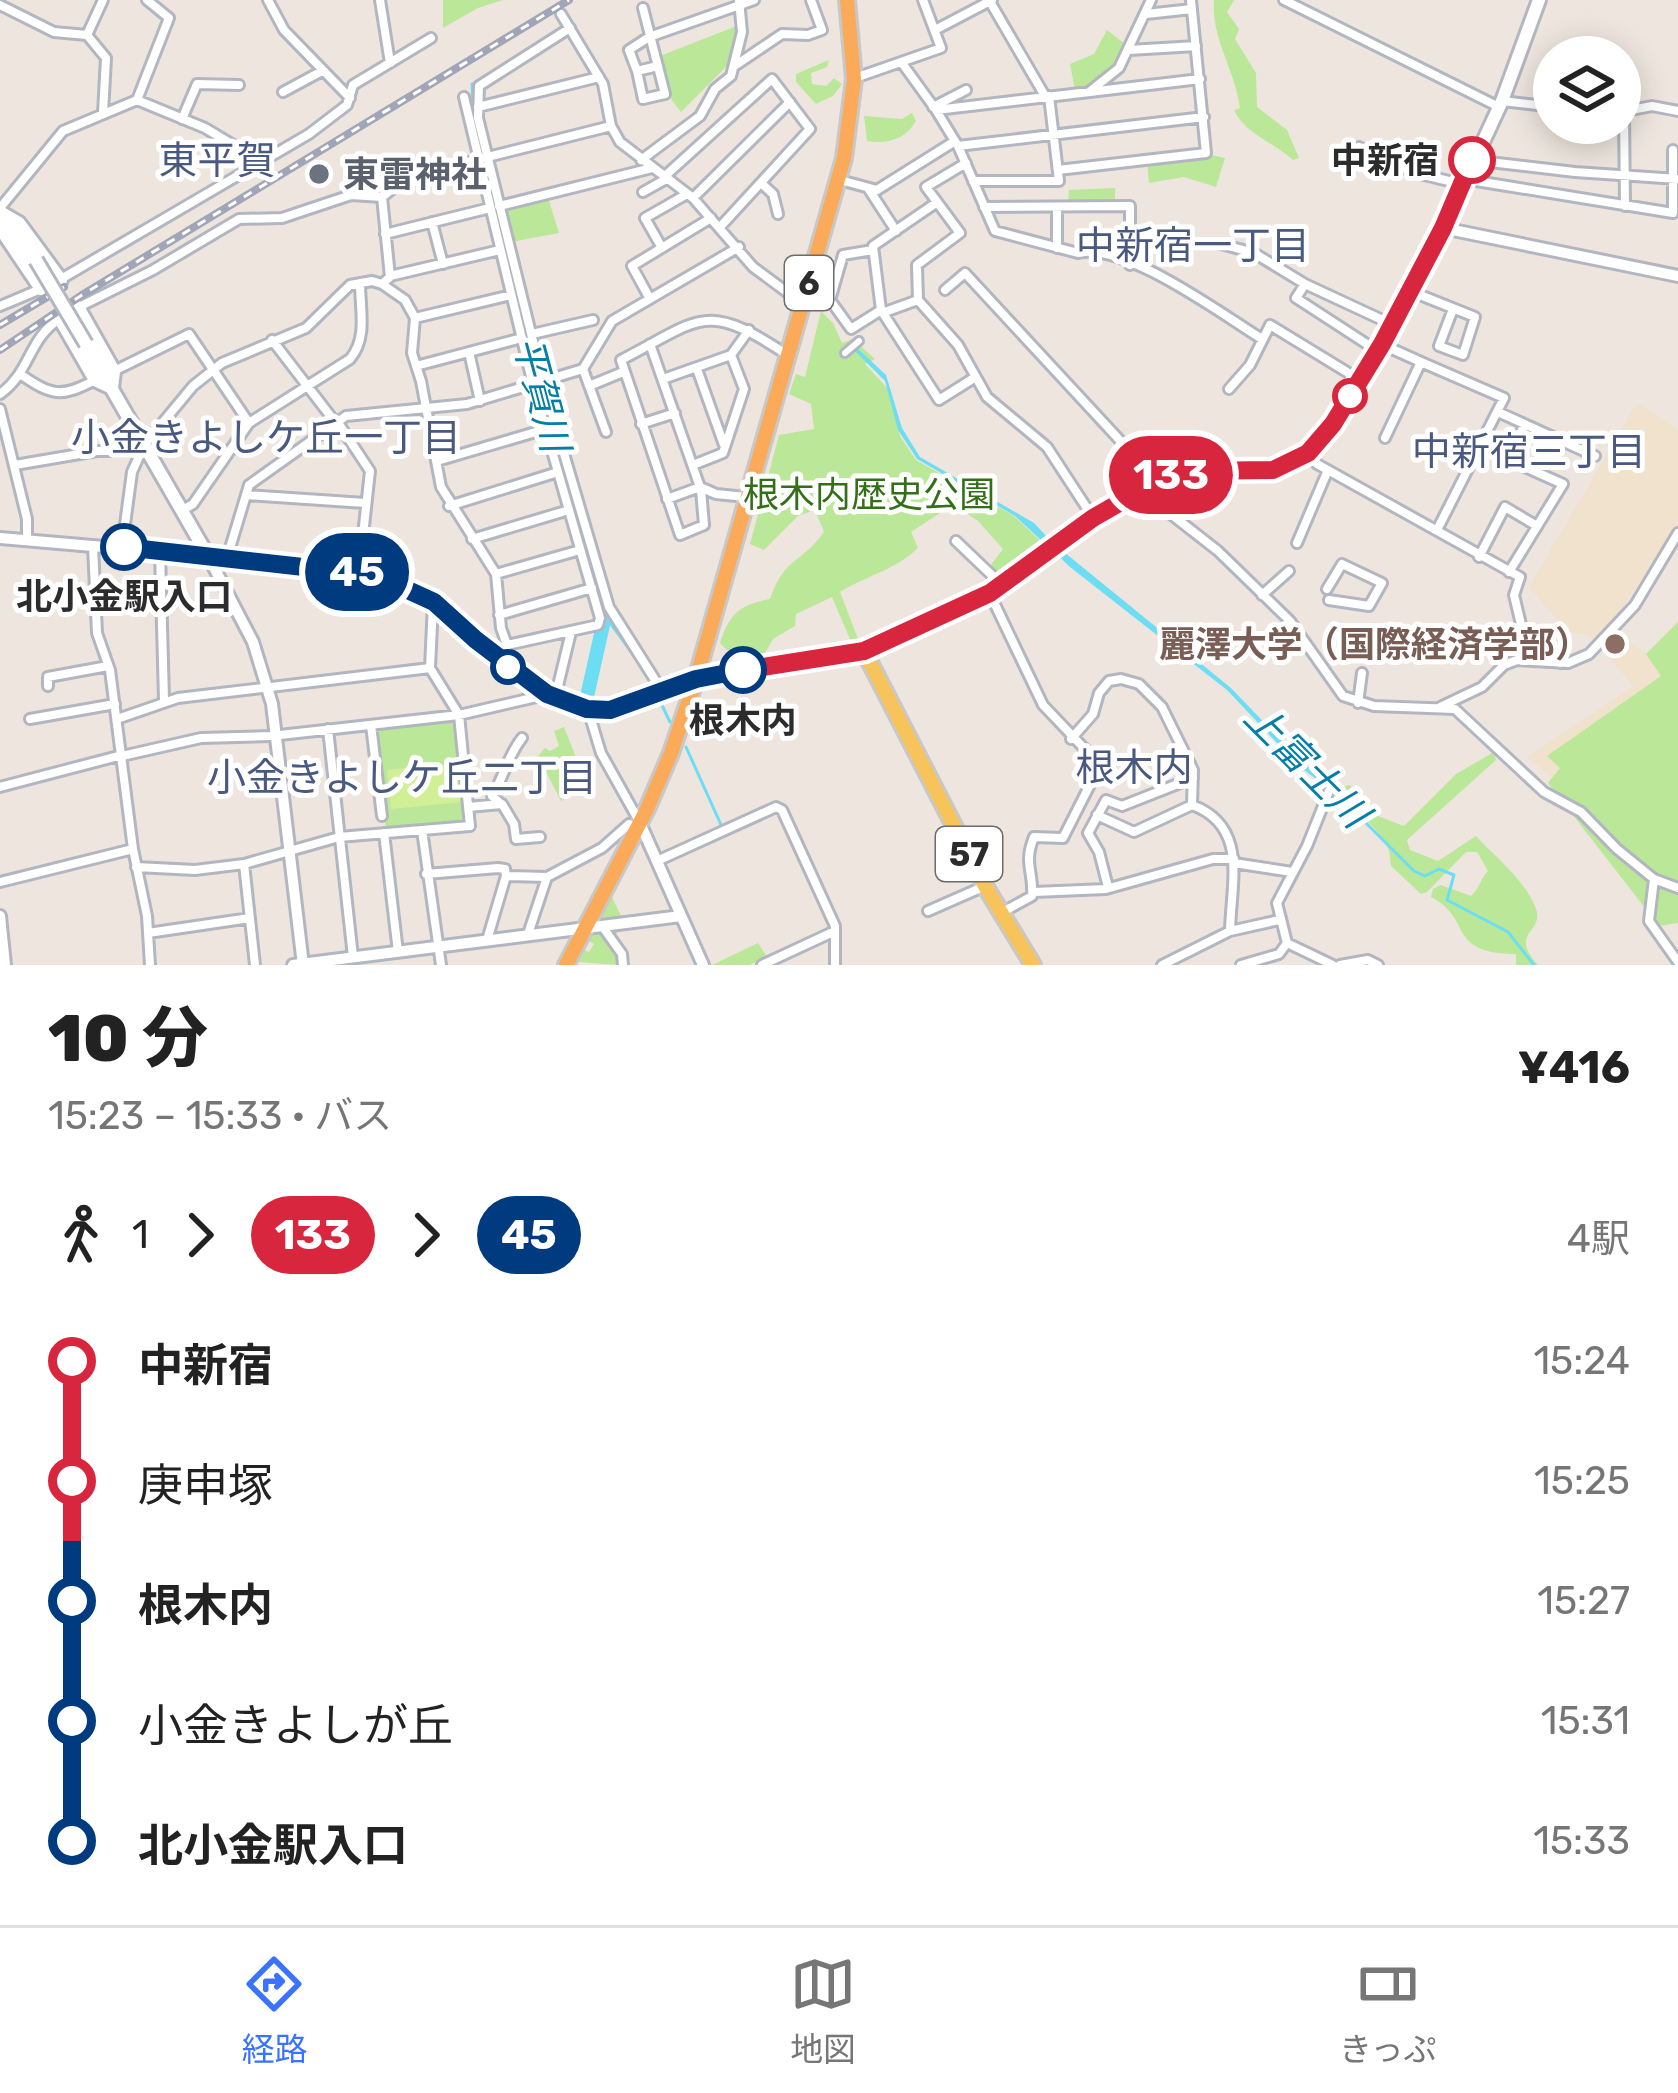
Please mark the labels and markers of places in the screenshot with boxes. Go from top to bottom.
marker: 中新宿 [1450,138,1494,182]
place label: 中新宿 [1331,139,1439,182]
place label: 東雷神社 [343,153,487,196]
marker: 東雷神社 [306,161,332,187]
unlabelled marker [1334,380,1366,412]
marker: 北小金駅入口 [102,525,146,569]
place label: 北小金駅入口 [16,575,232,618]
place label: 麗澤大学（国際経済学部） [1159,623,1591,666]
marker: 麗澤大学（国際経済学部） [1602,631,1628,657]
marker: 根木内 [721,648,765,692]
unlabelled marker [492,651,524,683]
place label: 根木内 [689,699,797,742]

